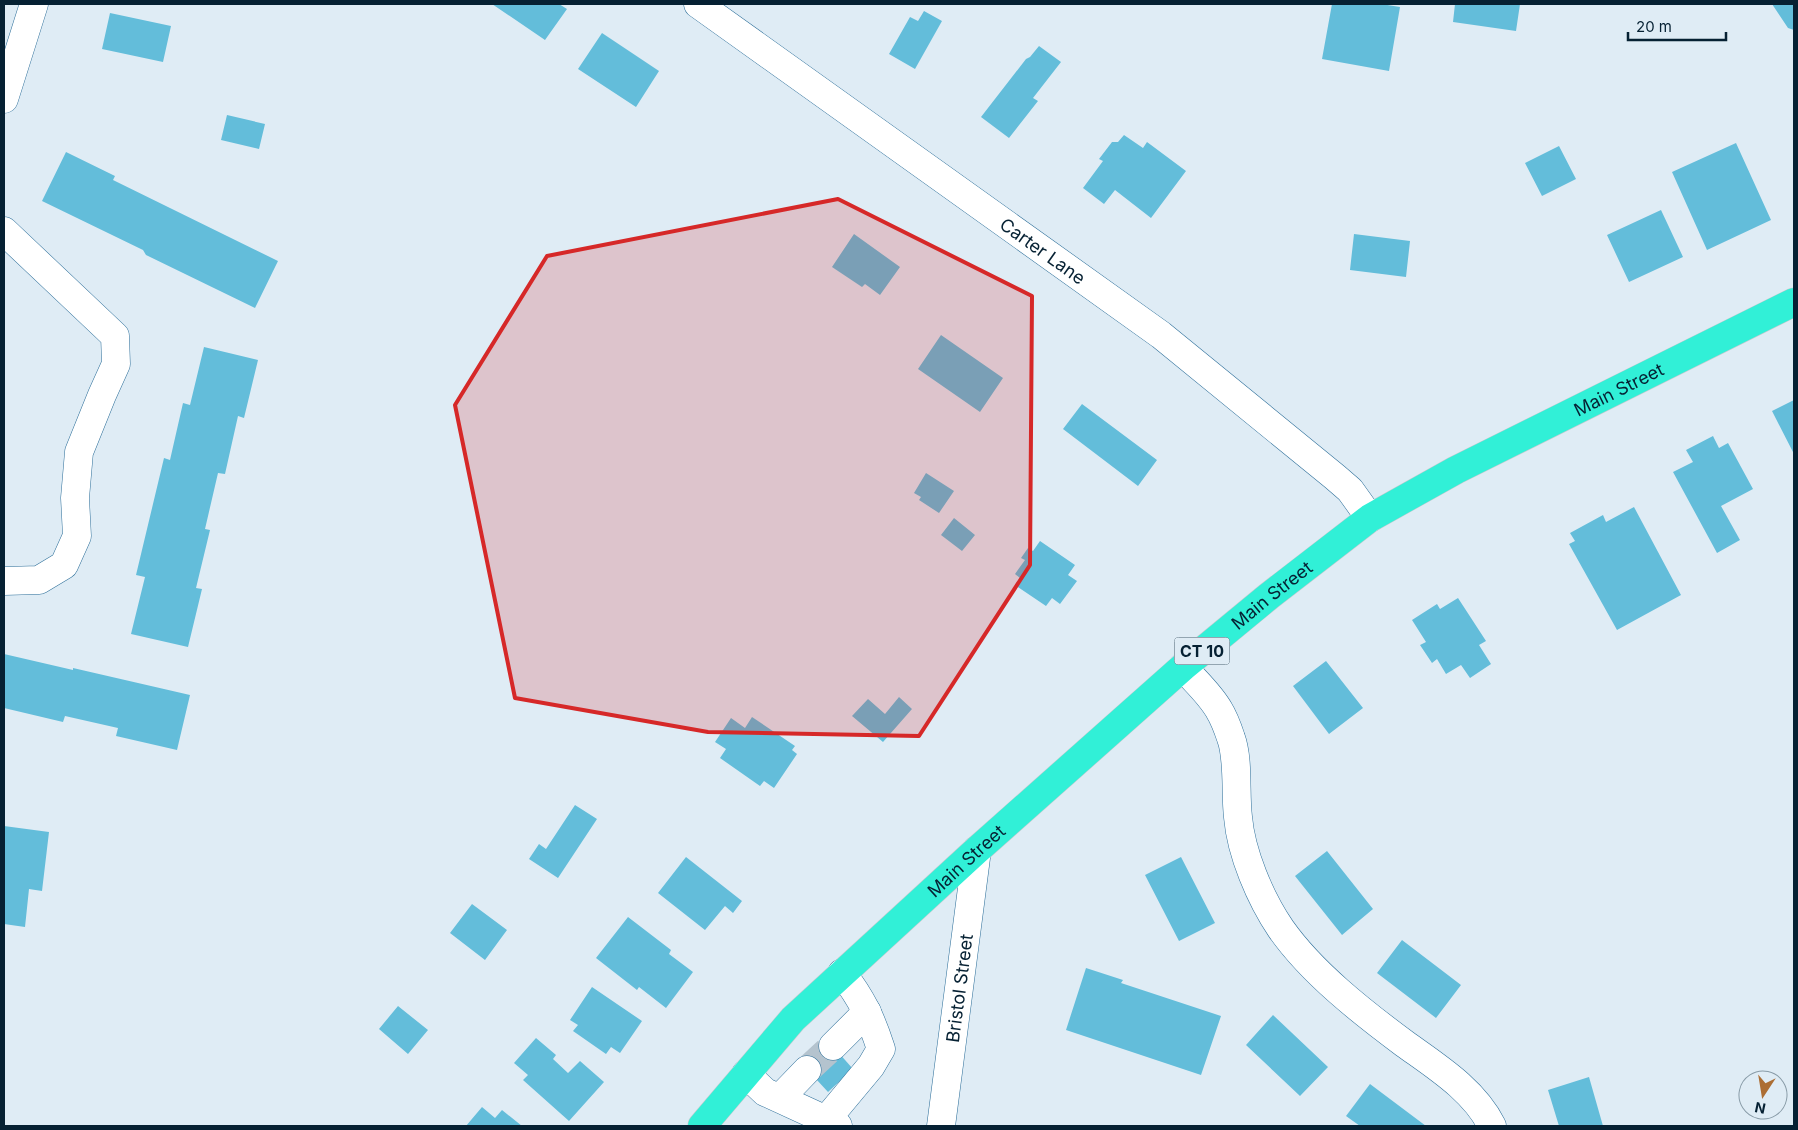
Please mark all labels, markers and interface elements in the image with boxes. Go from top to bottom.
scale bar [1628,10,1726,42]
text: 20 m [1636,17,1672,36]
street label: Carter Lane [996,213,1090,288]
street label: Main Street [1570,358,1667,420]
street label: Main Street [1227,556,1316,633]
road number: CT 10 [1174,637,1230,664]
street label: Main Street [923,820,1009,901]
street label: Bristol Street [941,932,976,1044]
north arrow [1738,1070,1788,1120]
text: N [1753,1099,1767,1118]

